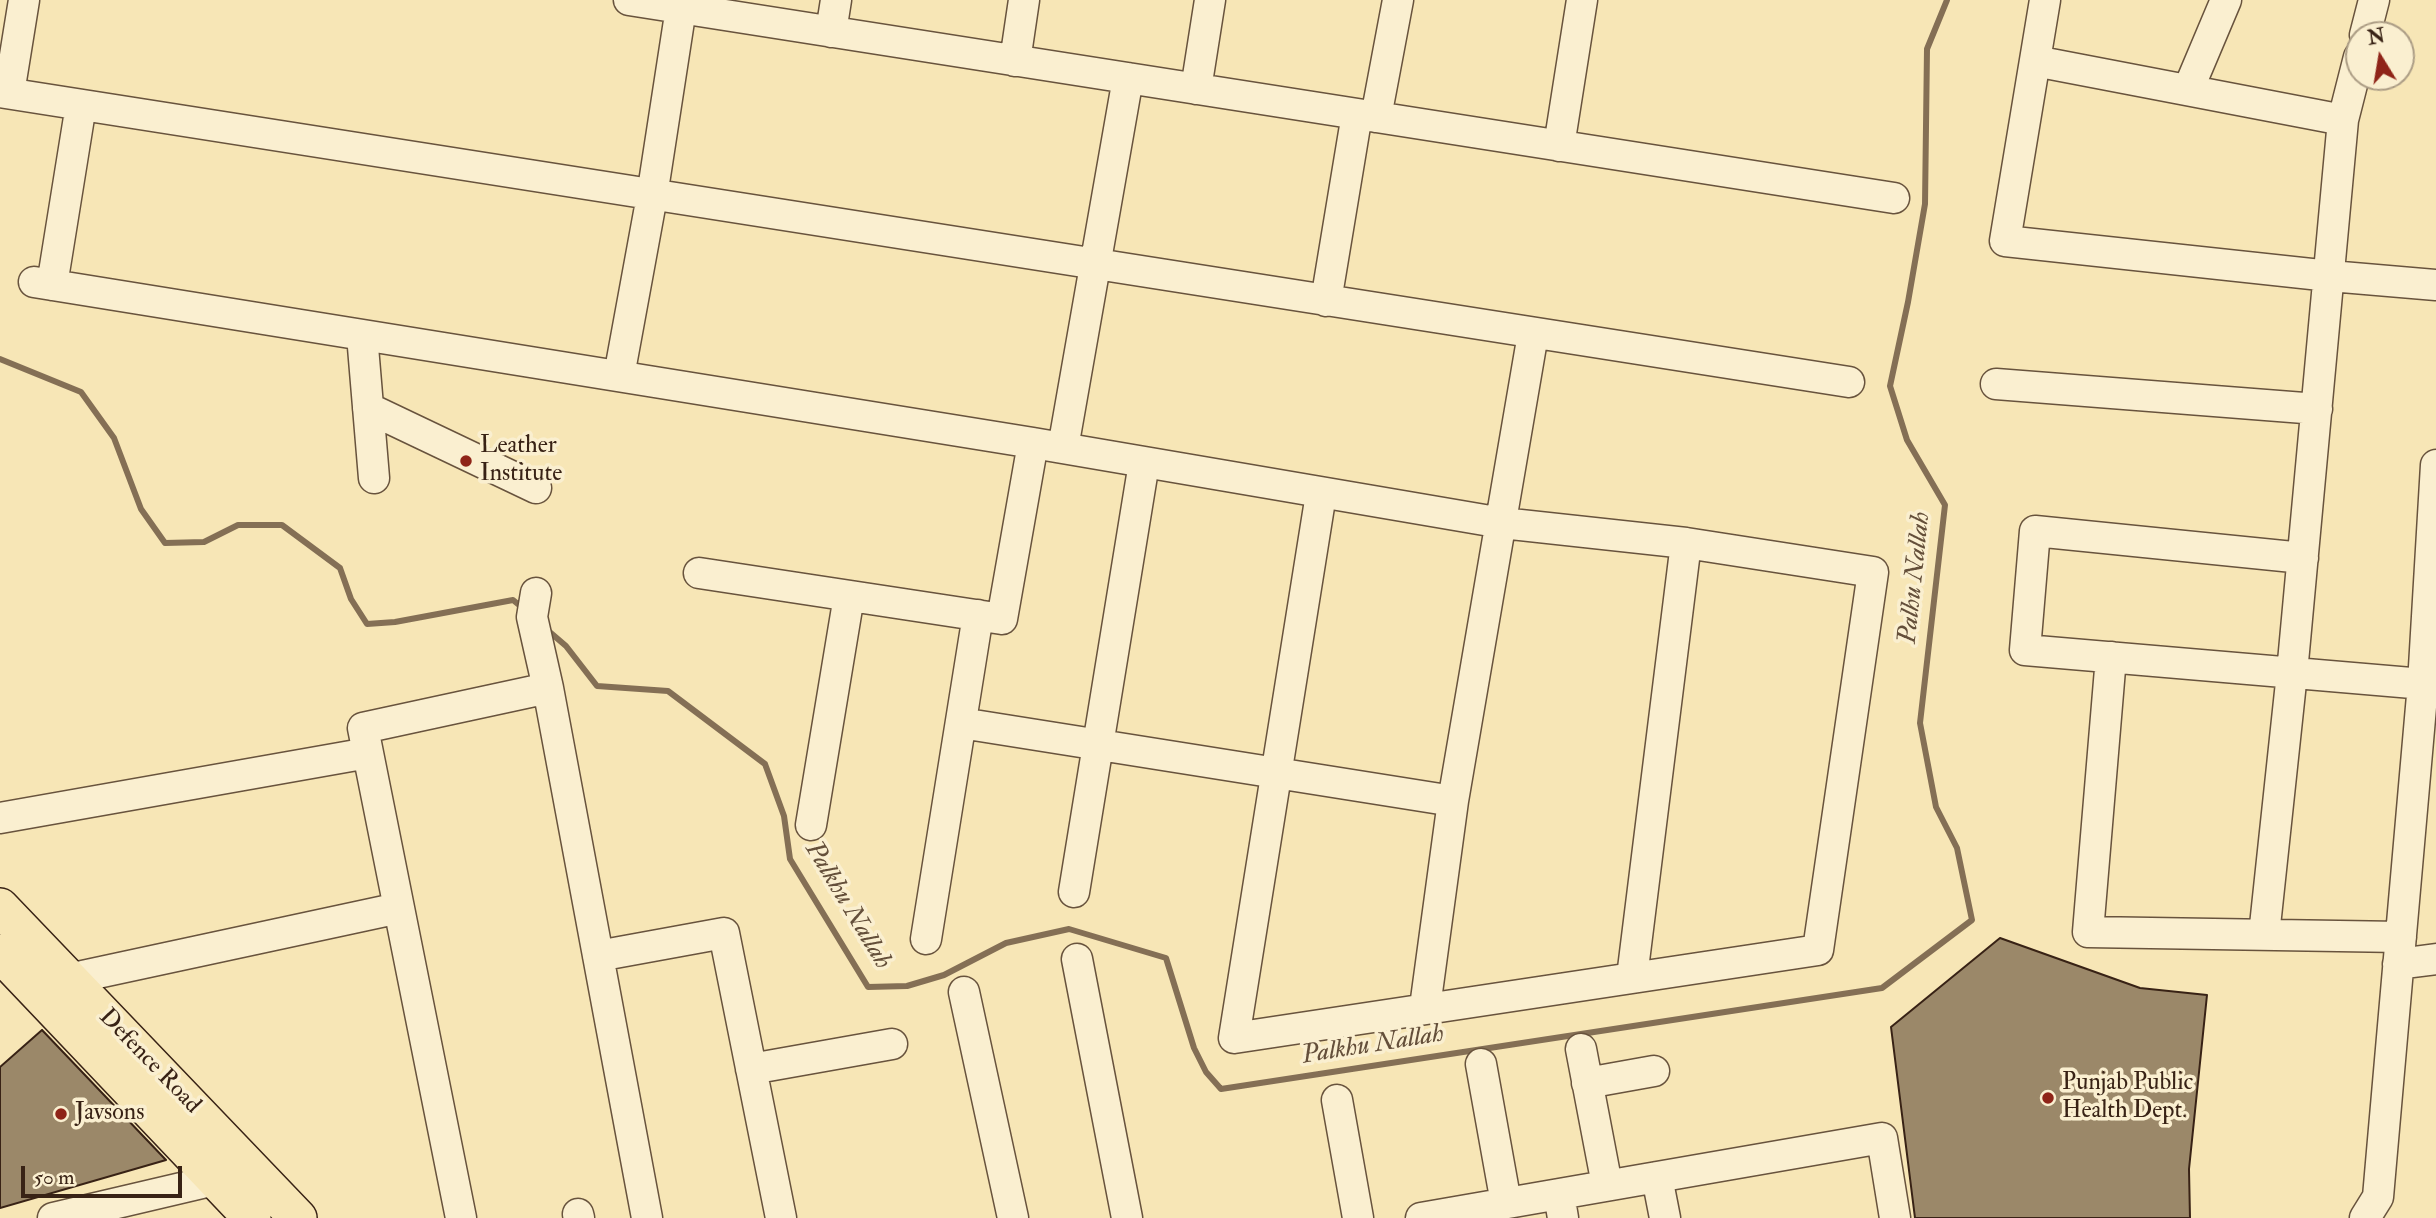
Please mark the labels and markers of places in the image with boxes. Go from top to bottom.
place label: Leather Institute [480,433,562,489]
marker: Leather Institute [458,453,474,469]
place label: Punjab Public Health Dept. [2062,1070,2193,1126]
marker: Punjab Public Health Dept. [2040,1090,2056,1106]
place label: Javsons [75,1100,144,1128]
marker: Javsons [53,1106,69,1122]

